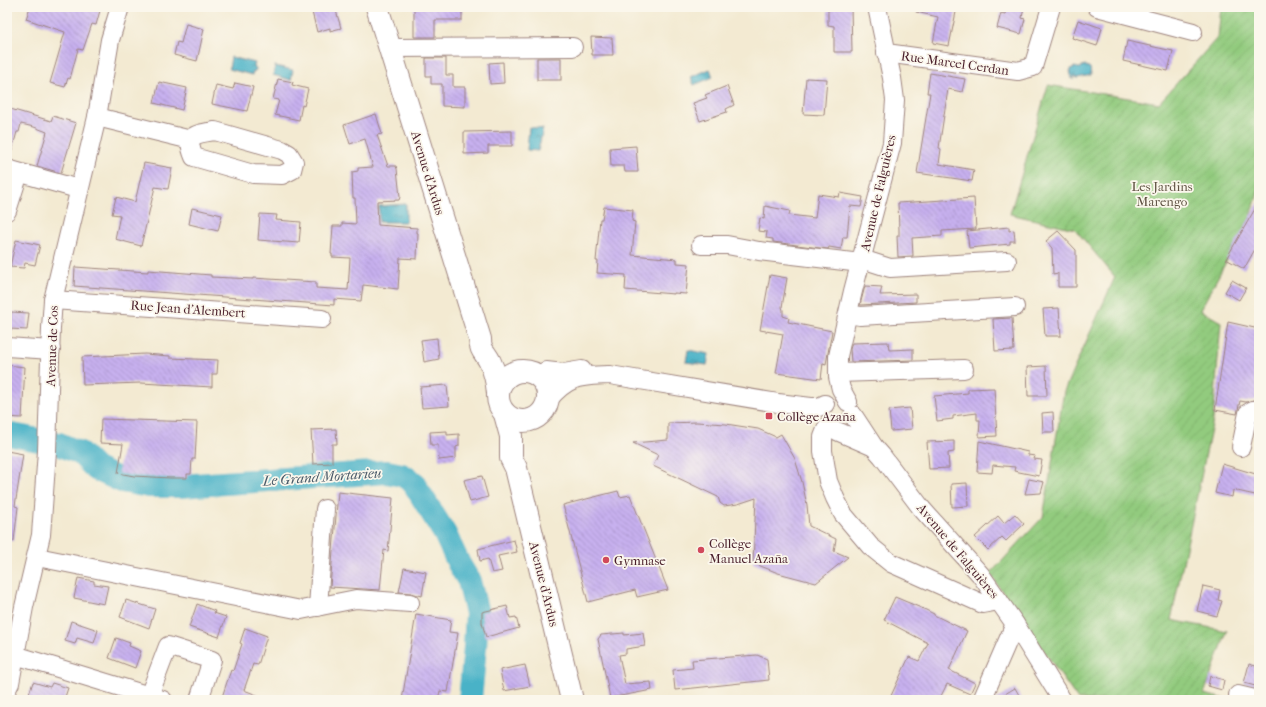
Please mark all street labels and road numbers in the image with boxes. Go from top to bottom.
street label: Rue Marcel Cerdan [900,48,1010,78]
street label: Avenue d'Ardus [408,128,448,217]
street label: Avenue de Falguières [857,133,899,254]
street label: Rue Jean d'Alembert [130,298,246,321]
street label: Avenue de Cos [43,305,61,388]
street label: Avenue de Falguières [913,500,1002,602]
street label: Avenue d'Ardus [526,539,562,628]

